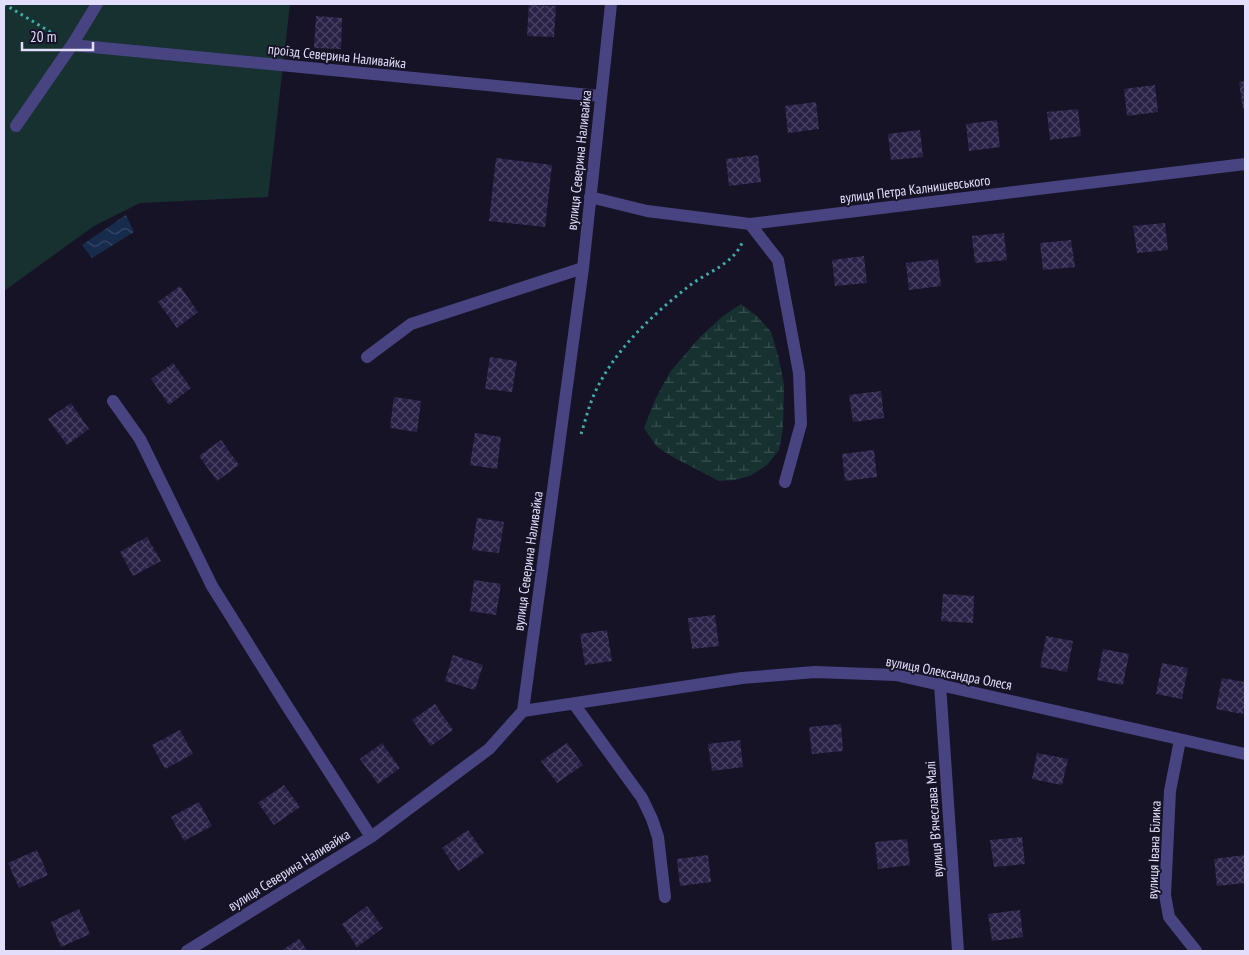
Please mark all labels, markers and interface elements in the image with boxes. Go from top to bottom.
scale bar [22,20,94,52]
text: 20 m [30,27,56,46]
street label: проїзд Северина Наливайка [267,40,407,72]
street label: вулиця Северина Наливайка [563,89,595,231]
street label: вулиця Петра Калнишевського [839,171,991,207]
street label: вулиця Северина Наливайка [509,490,547,632]
street label: вулиця Олександра Олеся [885,652,1013,694]
street label: вулиця Вʼячеслава Малі [921,760,947,878]
street label: вулиця Івана Білика [1143,801,1165,899]
street label: вулиця Северина Наливайка [225,825,353,915]

